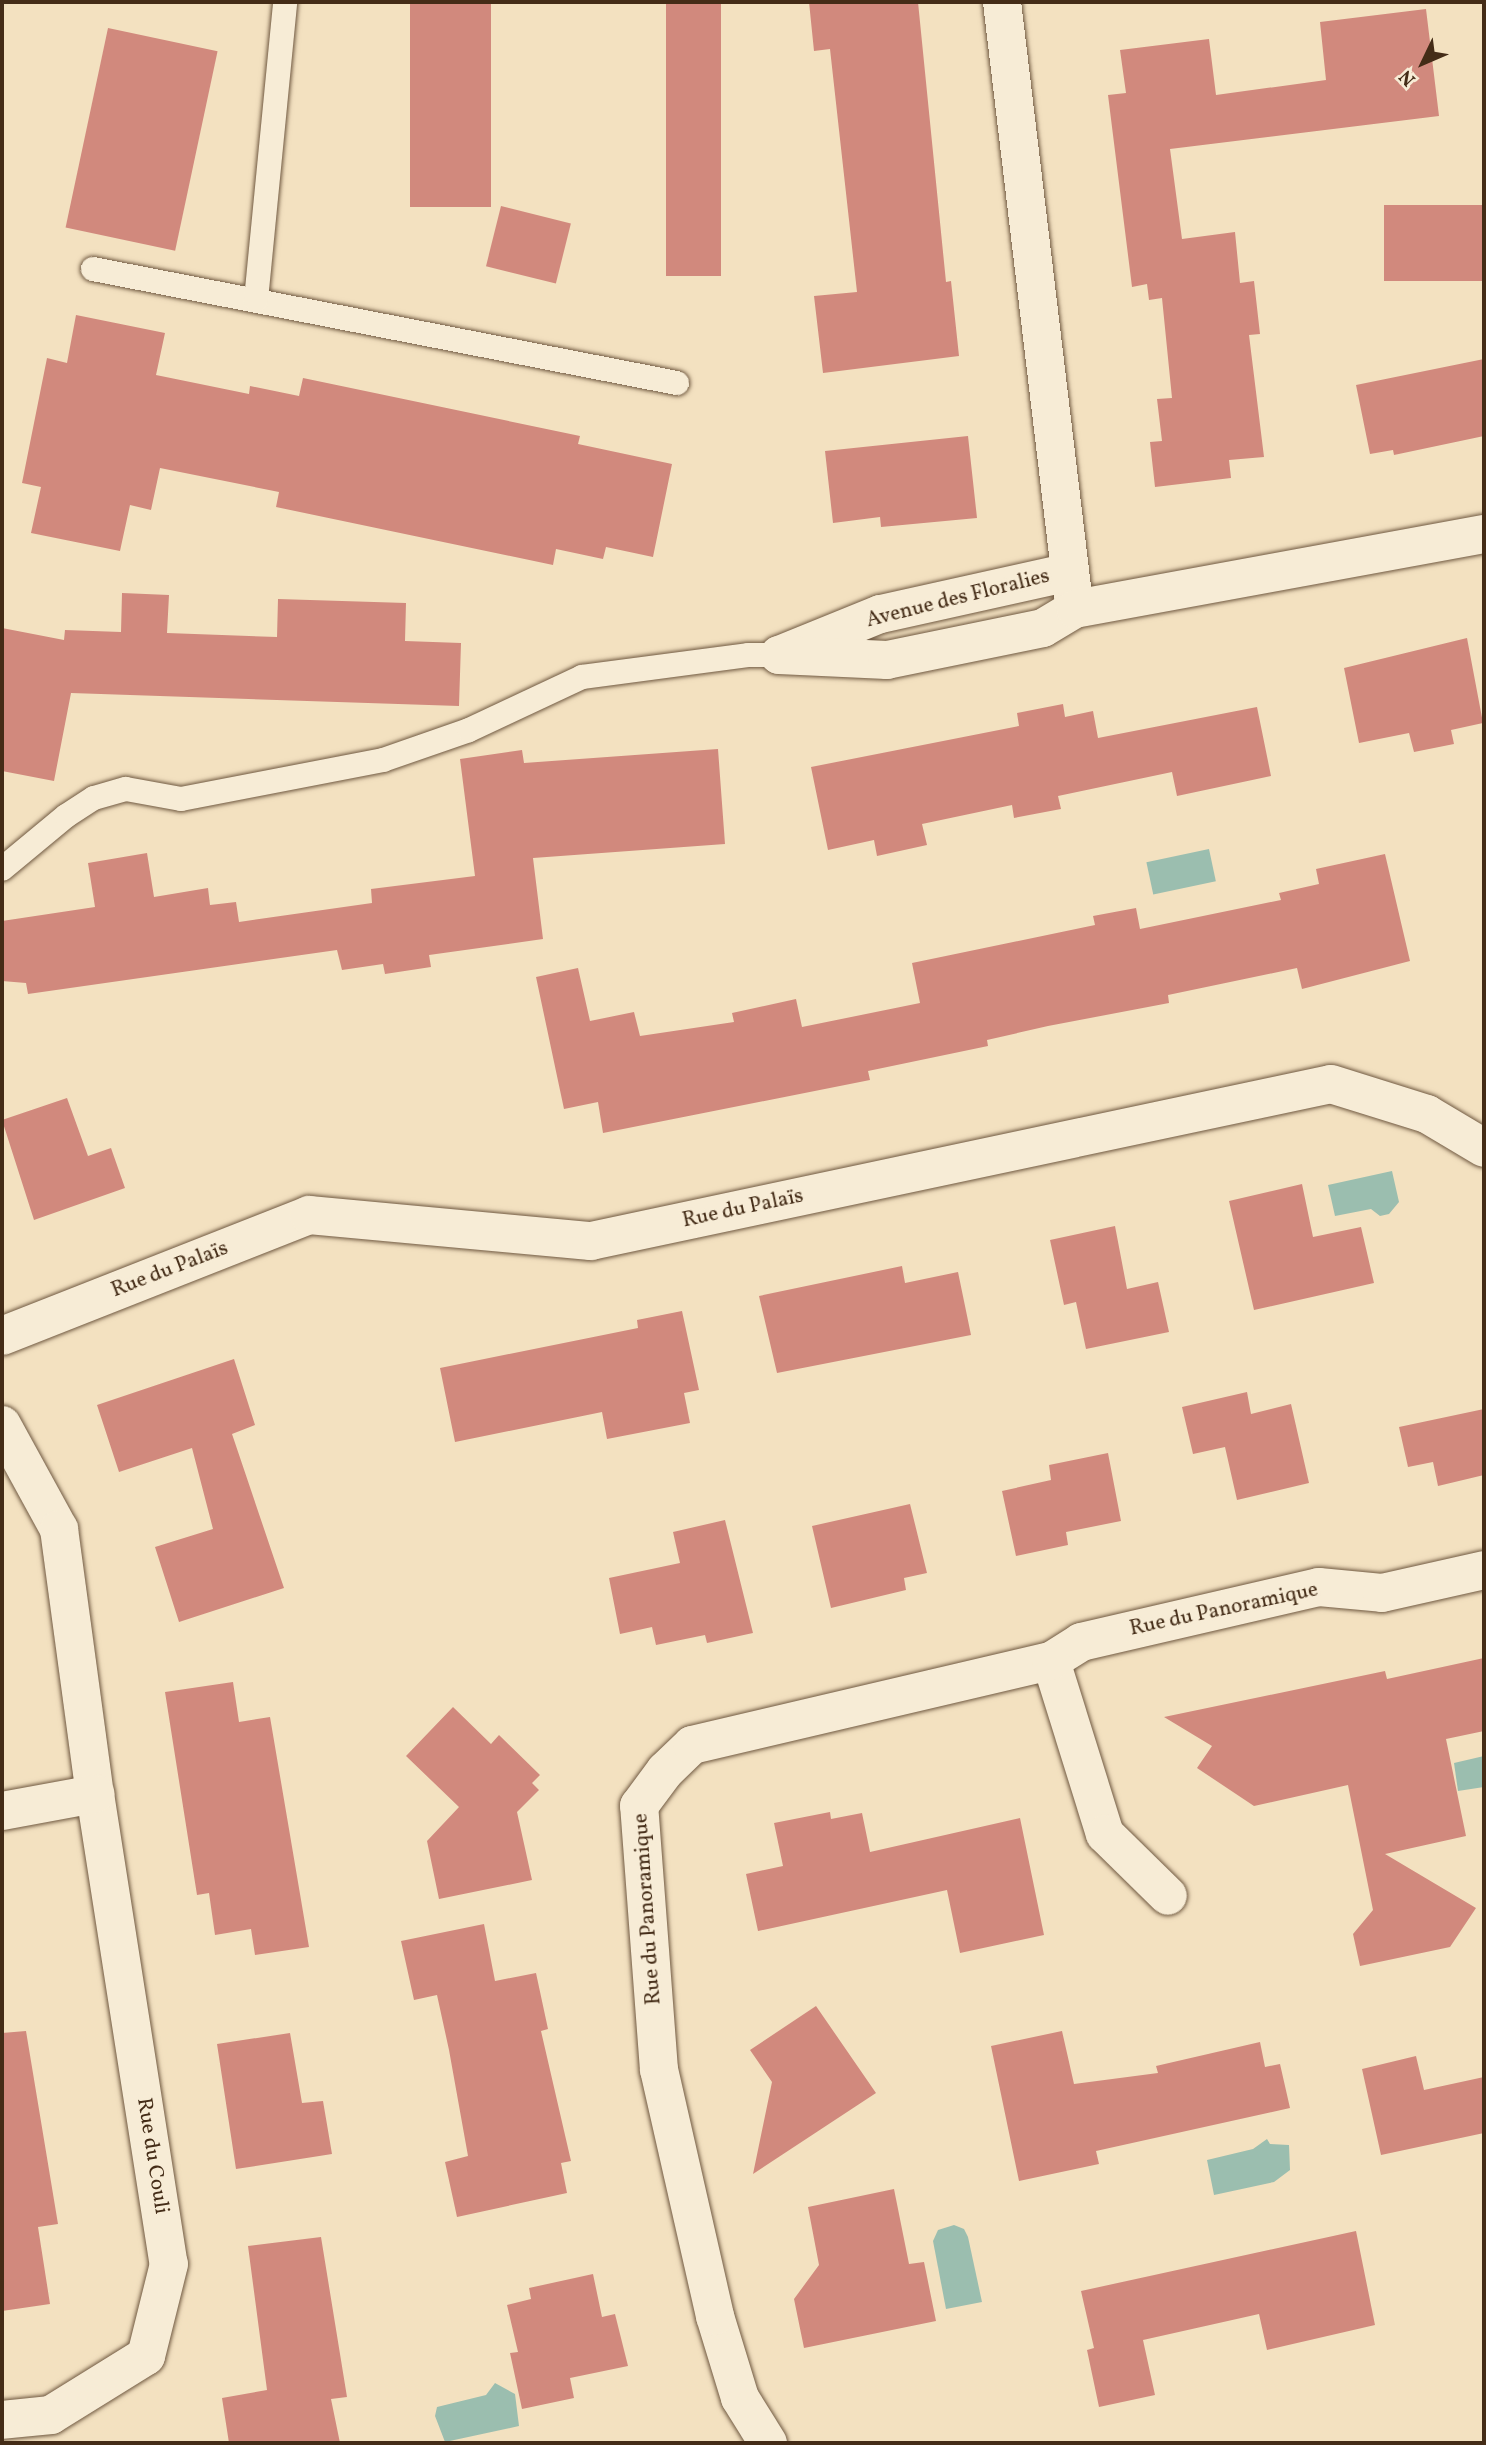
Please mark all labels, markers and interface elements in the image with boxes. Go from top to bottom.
north arrow [1388,28,1458,98]
text: N [1394,64,1422,92]
street label: Avenue des Floralies [864,564,1052,634]
street label: Rue du Palaïs [680,1184,806,1234]
street label: Rue du Palaïs [108,1236,232,1304]
street label: Rue du Panoramique [1127,1578,1321,1642]
street label: Rue du Panoramique [629,1812,667,2006]
street label: Rue du Couli [130,2096,174,2216]

